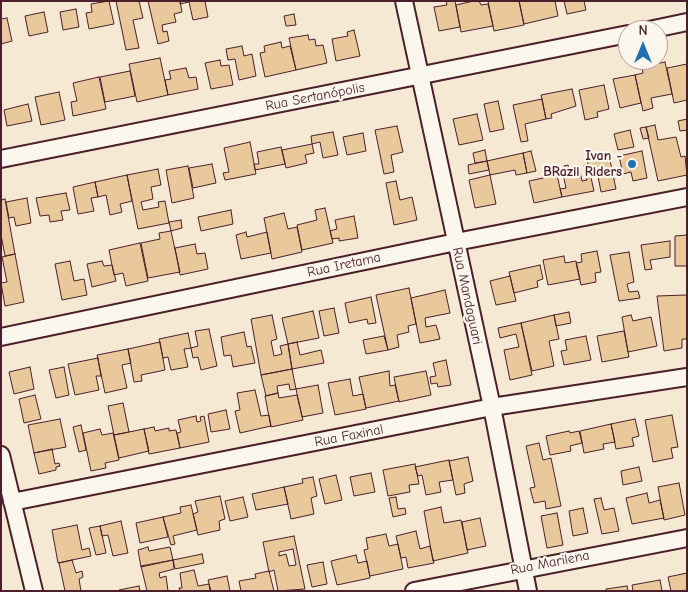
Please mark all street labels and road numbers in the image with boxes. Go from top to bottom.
street label: Rua Sertanópolis [264,79,366,115]
street label: Rua Mandaguari [448,246,486,346]
street label: Rua Iretama [306,249,382,281]
street label: Rua Faxinal [313,421,385,451]
street label: Rua Marilena [509,547,591,579]

